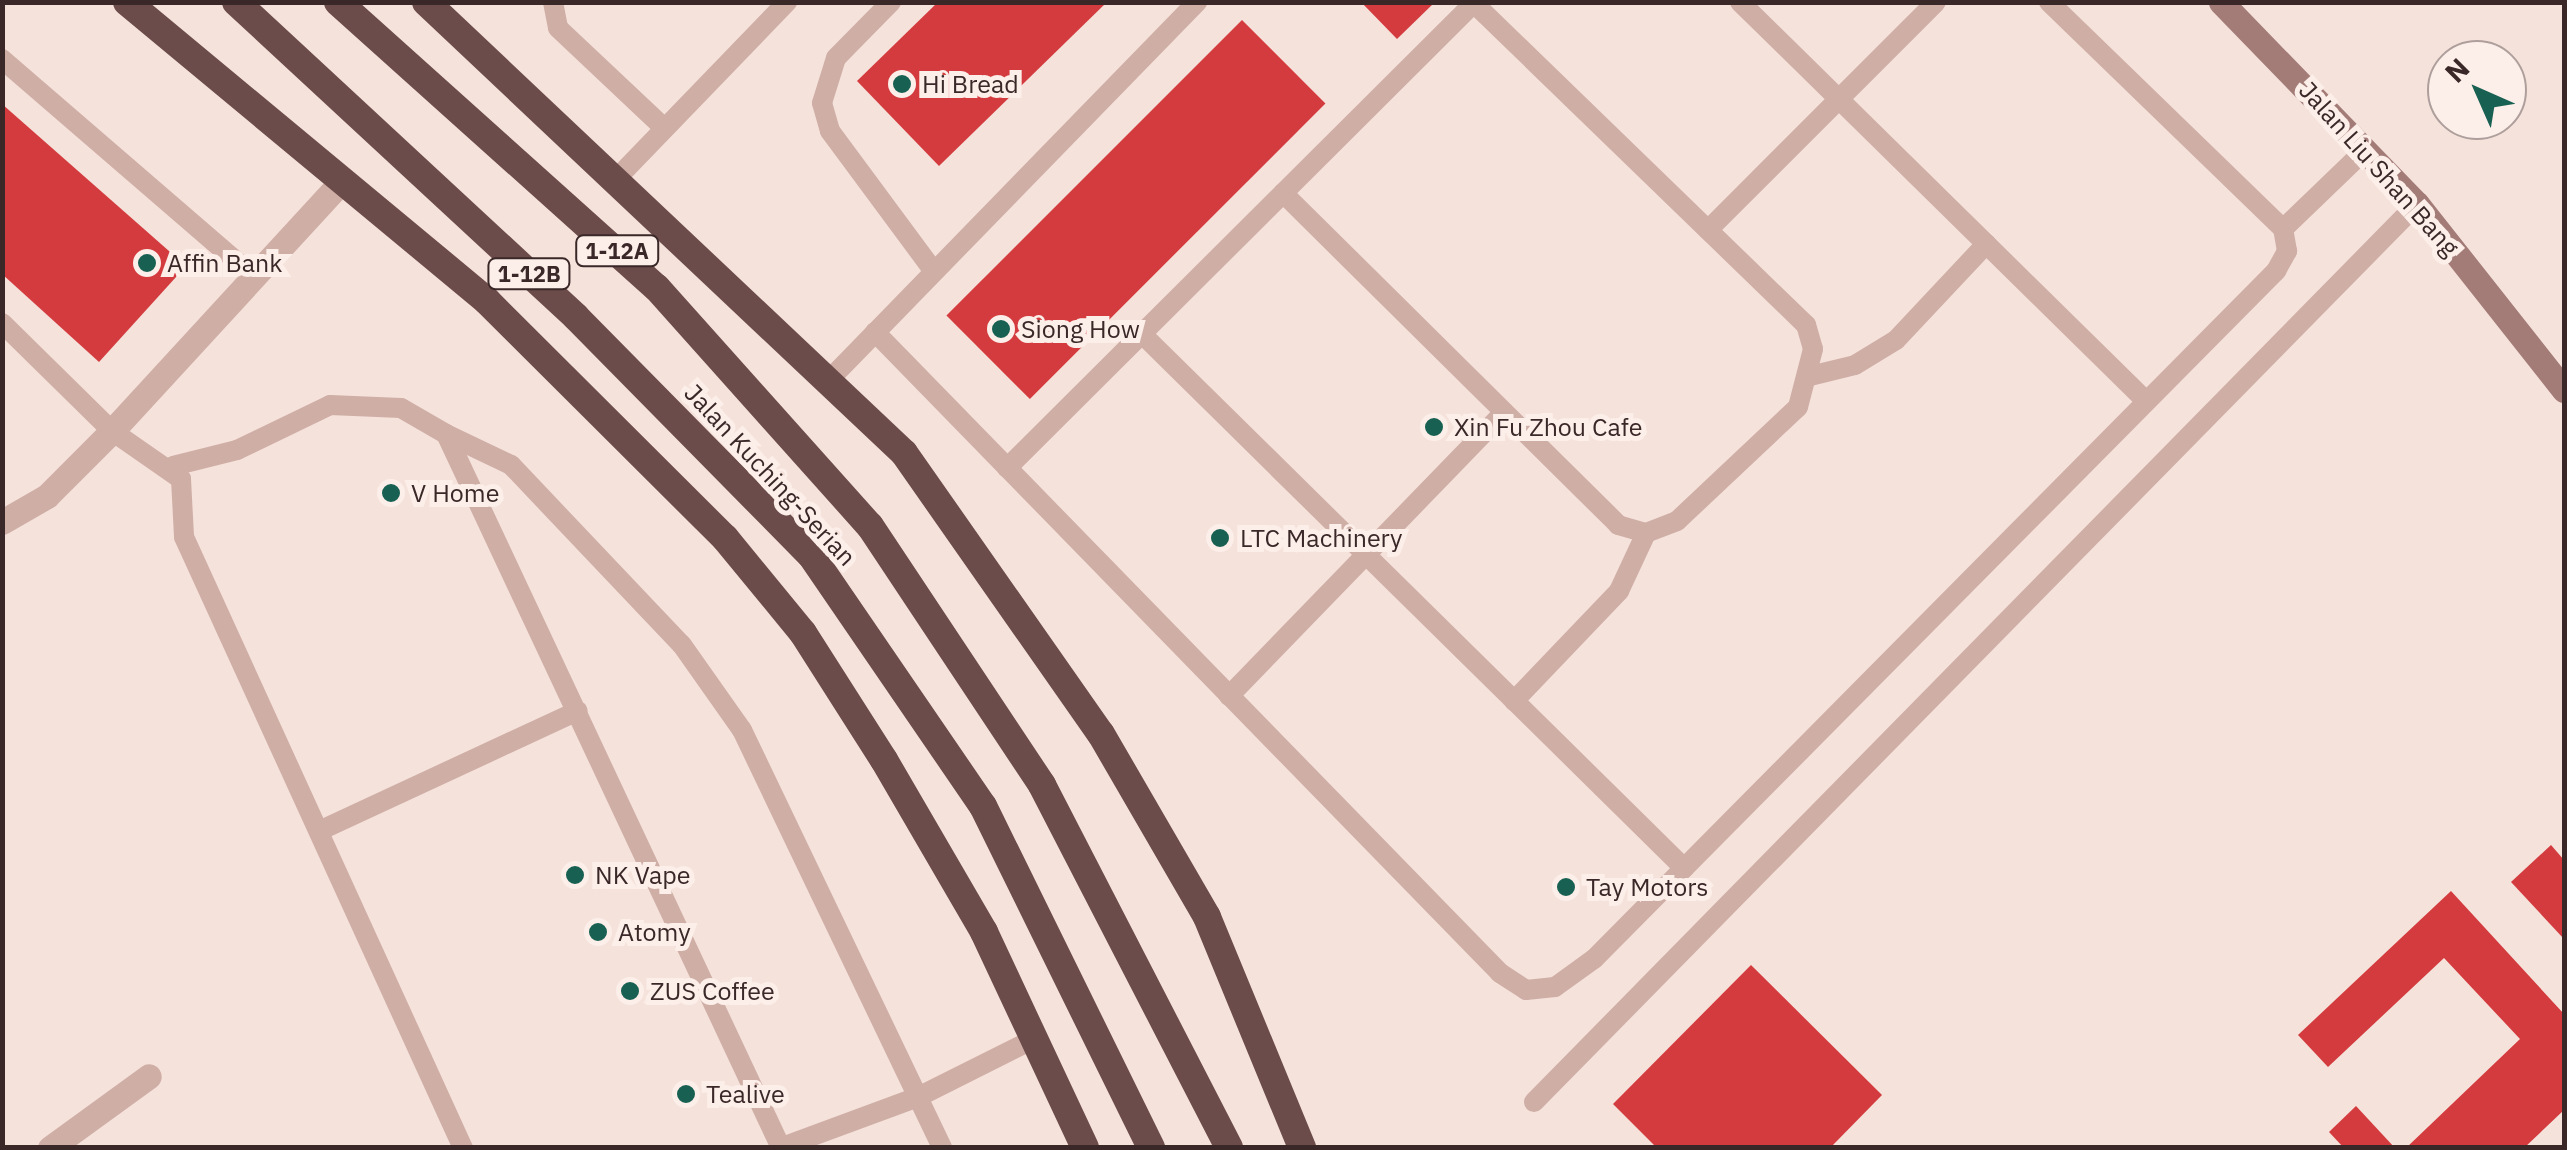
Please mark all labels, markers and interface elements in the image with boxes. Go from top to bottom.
north arrow [2427,40,2527,140]
text: N [2437,50,2477,90]
place label: Hi Bread [922,69,1019,99]
marker: Hi Bread [891,73,913,95]
street label: Jalan Liu Shan Bang [2293,76,2465,262]
road number: 1-12A [574,234,660,268]
place label: Affin Bank [167,248,282,278]
marker: Affin Bank [136,252,158,274]
road number: 1-12B [486,257,572,291]
place label: Siong How [1021,314,1140,344]
marker: Siong How [990,318,1012,340]
street label: Jalan Kuching-Serian [678,378,862,572]
place label: Xin Fu Zhou Cafe [1454,412,1643,442]
marker: Xin Fu Zhou Cafe [1423,416,1445,438]
place label: V Home [411,478,499,508]
marker: V Home [380,482,402,504]
place label: LTC Machinery [1240,523,1402,553]
marker: LTC Machinery [1209,527,1231,549]
place label: NK Vape [595,860,690,890]
marker: NK Vape [564,864,586,886]
place label: Tay Motors [1586,872,1708,902]
marker: Tay Motors [1555,876,1577,898]
place label: Atomy [618,917,691,947]
marker: Atomy [587,921,609,943]
place label: ZUS Coffee [650,976,775,1006]
marker: ZUS Coffee [619,980,641,1002]
place label: Tealive [706,1079,785,1109]
marker: Tealive [675,1083,697,1105]

